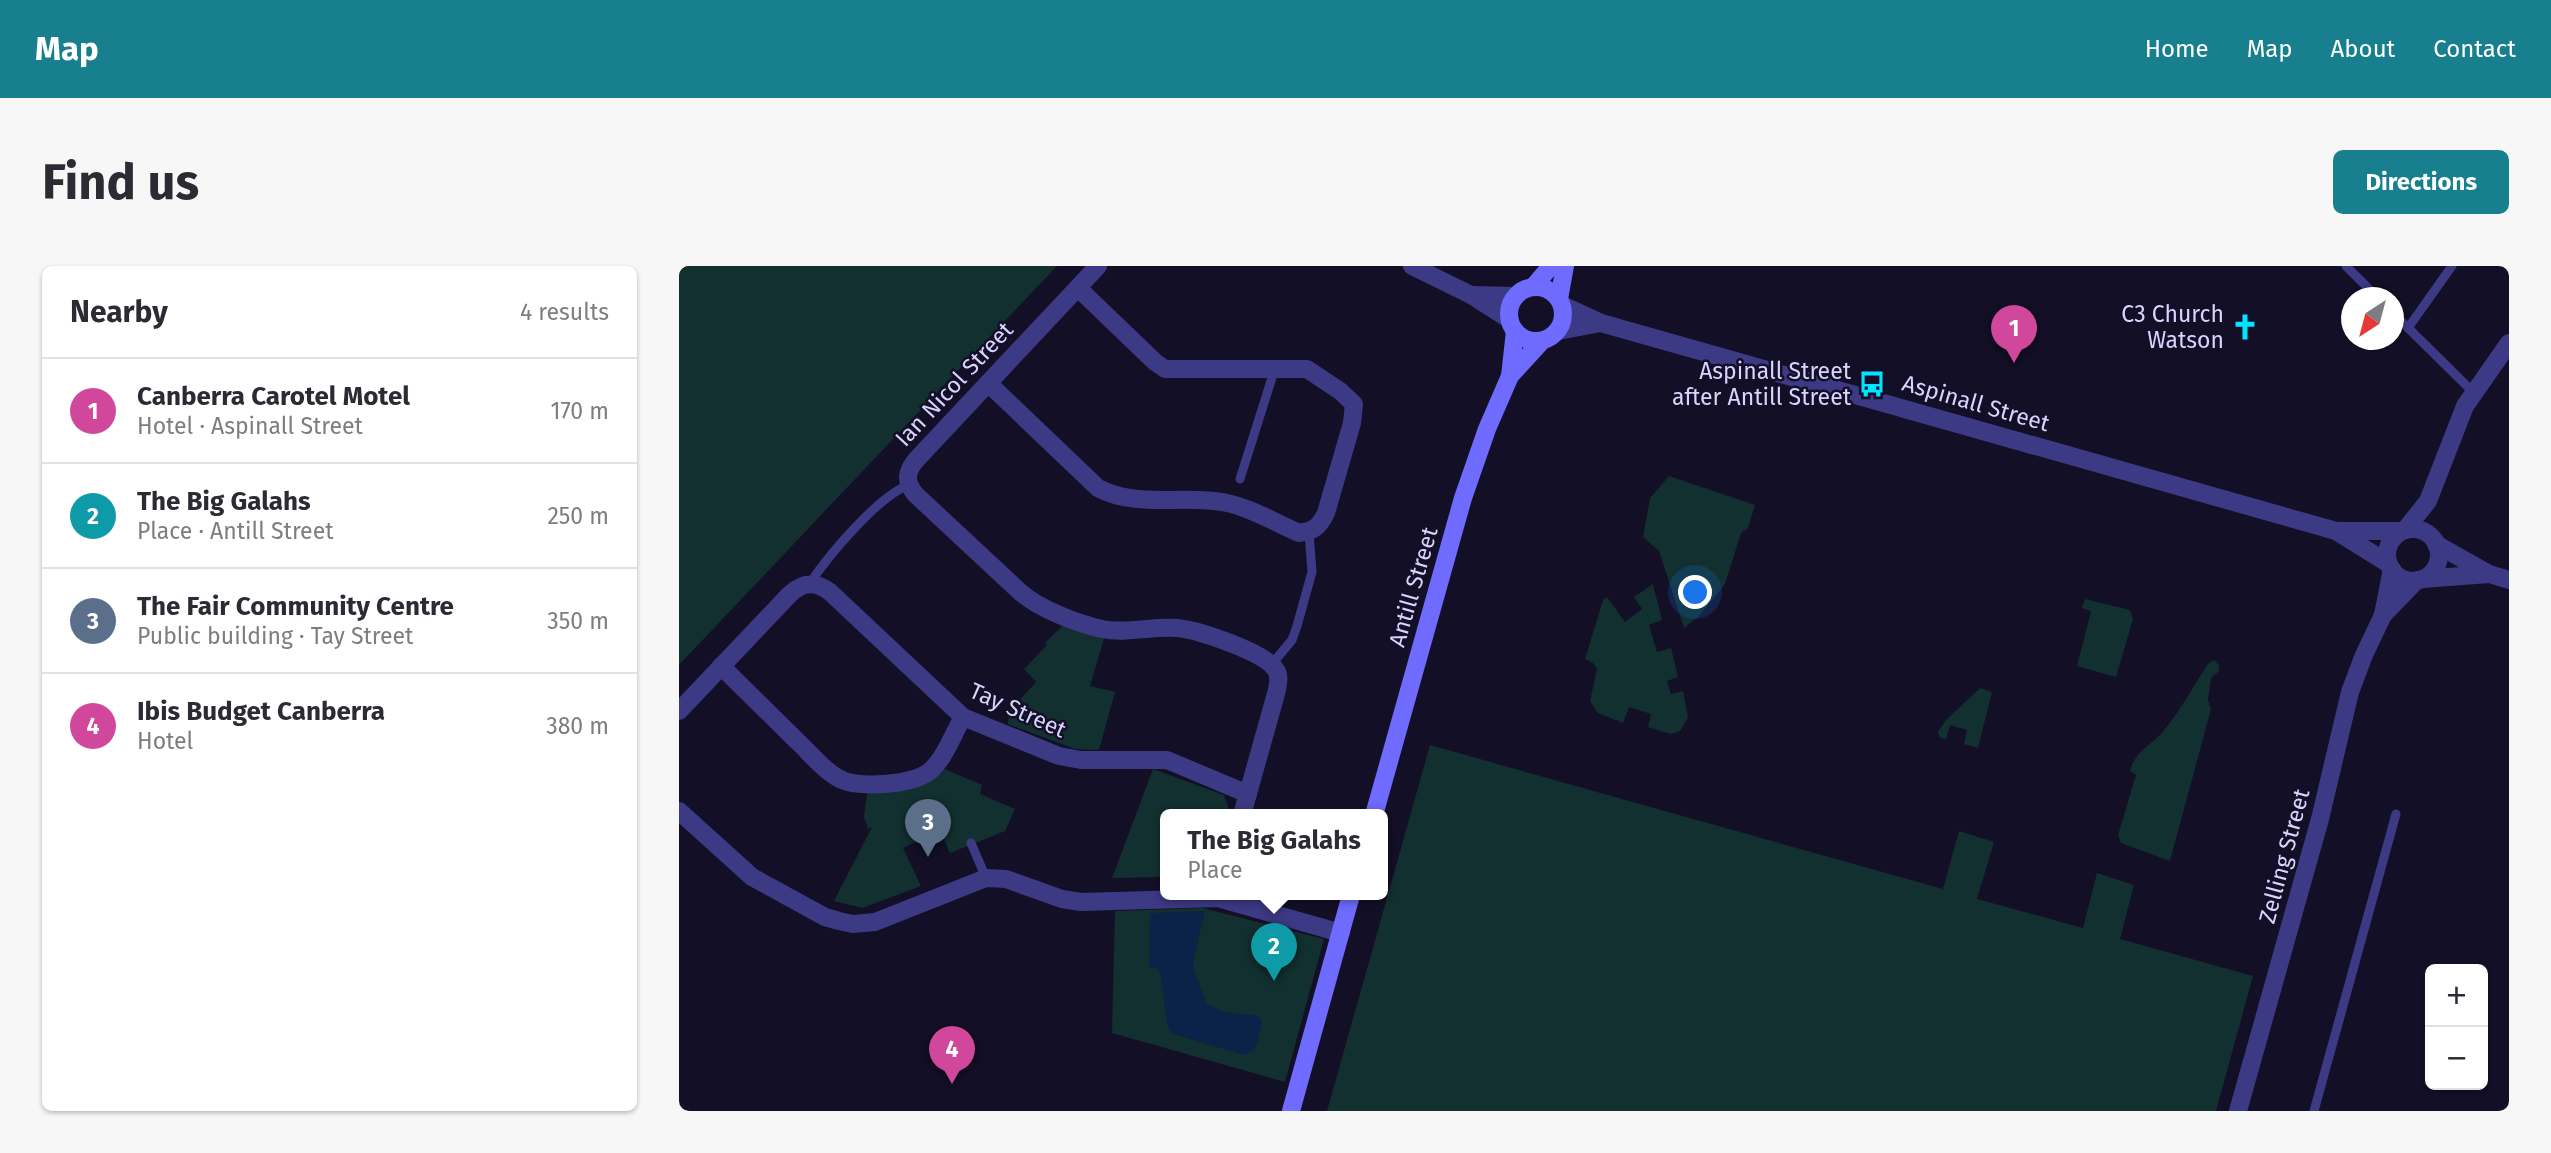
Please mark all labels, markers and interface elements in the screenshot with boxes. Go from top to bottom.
text: Map [35,29,99,69]
text: Home [2145,35,2209,63]
text: Map [2247,35,2293,63]
text: About [2331,35,2395,63]
text: Contact [2433,35,2516,63]
button: Directions [2333,150,2509,214]
text: Find us [42,153,199,212]
north arrow [2341,287,2404,350]
text: Nearby [70,294,168,330]
text: 4 results [520,298,609,326]
place label: C3 Church Watson [2121,300,2224,354]
pin: 1 [1991,305,2037,363]
church icon: C3 Church Watson [2230,312,2260,342]
street label: Ian Nicol Street [889,315,1019,452]
place label: Aspinall Street after Antill Street [1672,357,1852,411]
bus stop icon: Aspinall Street after Antill Street [1857,369,1887,399]
street label: Aspinall Street [1899,369,2053,438]
text: Canberra Carotel Motel [137,381,410,412]
text: 1 [88,397,98,425]
text: 170 m [550,397,609,425]
text: Hotel · Aspinall Street [137,412,363,440]
text: The Big Galahs [137,486,311,517]
text: 2 [87,502,99,530]
text: 250 m [547,502,609,530]
text: Place · Antill Street [137,517,333,545]
street label: Antill Street [1383,523,1444,650]
your location [1678,575,1712,609]
text: The Fair Community Centre [137,591,454,622]
text: 3 [87,607,99,635]
text: 350 m [547,607,609,635]
text: Public building · Tay Street [137,622,413,650]
street label: Tay Street [965,676,1071,744]
text: Ibis Budget Canberra [137,696,385,727]
text: 4 [87,712,100,740]
text: 380 m [546,712,609,740]
text: Hotel [137,727,193,755]
street label: Zelling Street [2253,785,2316,926]
pin: 3 [905,799,951,857]
popup [1160,809,1388,900]
text: The Big Galahs [1187,825,1361,856]
text: Place [1187,856,1243,884]
pin: 2 [1251,923,1297,981]
map controls [2425,964,2488,1090]
button: + [2425,964,2488,1027]
pin: 4 [929,1026,975,1084]
button: − [2425,1027,2488,1090]

